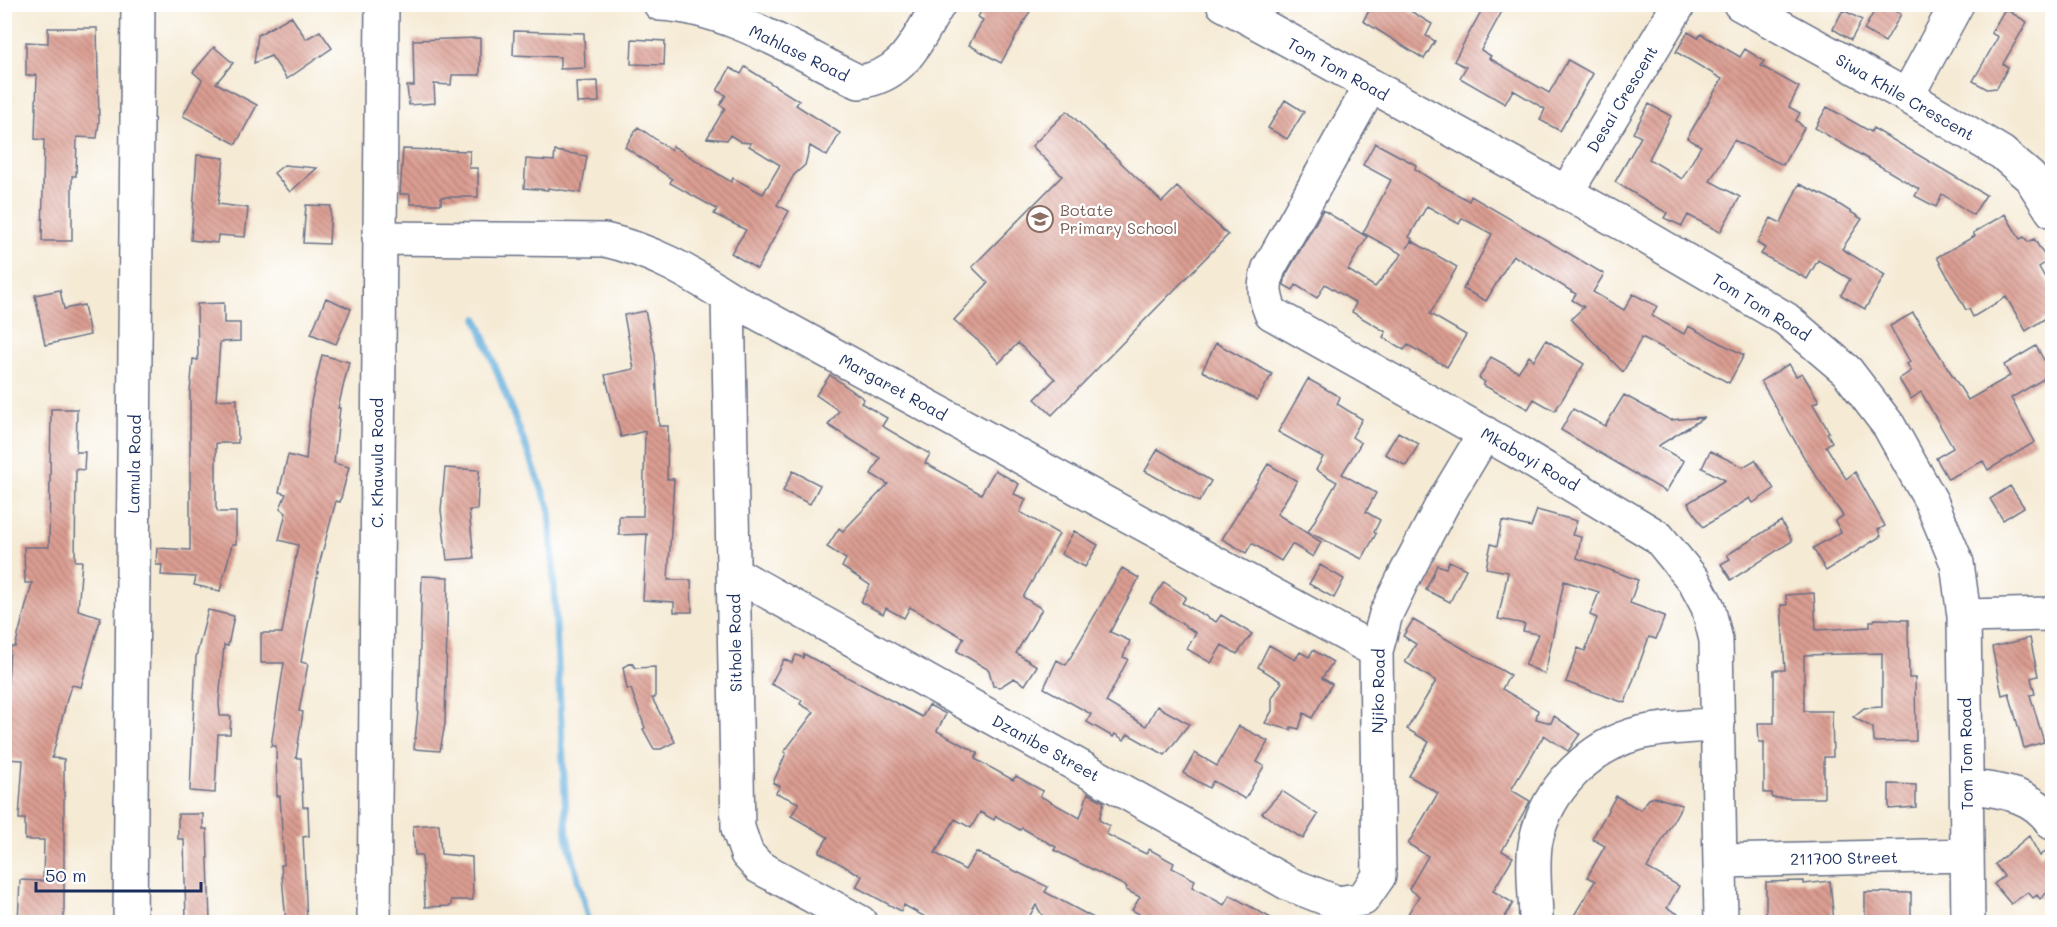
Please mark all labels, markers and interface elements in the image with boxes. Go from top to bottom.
street label: Mahlase Road [746,19,853,86]
street label: Tom Tom Road [1284,32,1392,105]
street label: Desai Crescent [1581,41,1662,156]
street label: Siwa Khile Crescent [1832,48,1978,145]
place label: Botate Primary School [1060,199,1177,238]
school or university icon: Botate Primary School [1025,204,1055,234]
street label: Tom Tom Road [1708,268,1814,345]
street label: Margaret Road [836,348,951,425]
street label: C. Khawula Road [366,398,387,528]
street label: Lamula Road [122,414,145,514]
street label: Mkabayi Road [1478,422,1583,495]
street label: Sithole Road [723,594,746,692]
street label: Njiko Road [1366,648,1389,734]
street label: Tom Tom Road [1954,698,1977,810]
street label: Dzanibe Street [989,709,1104,786]
street label: 211700 Street [1790,846,1898,869]
scale bar [36,855,201,893]
text: 50 m [45,863,87,887]

